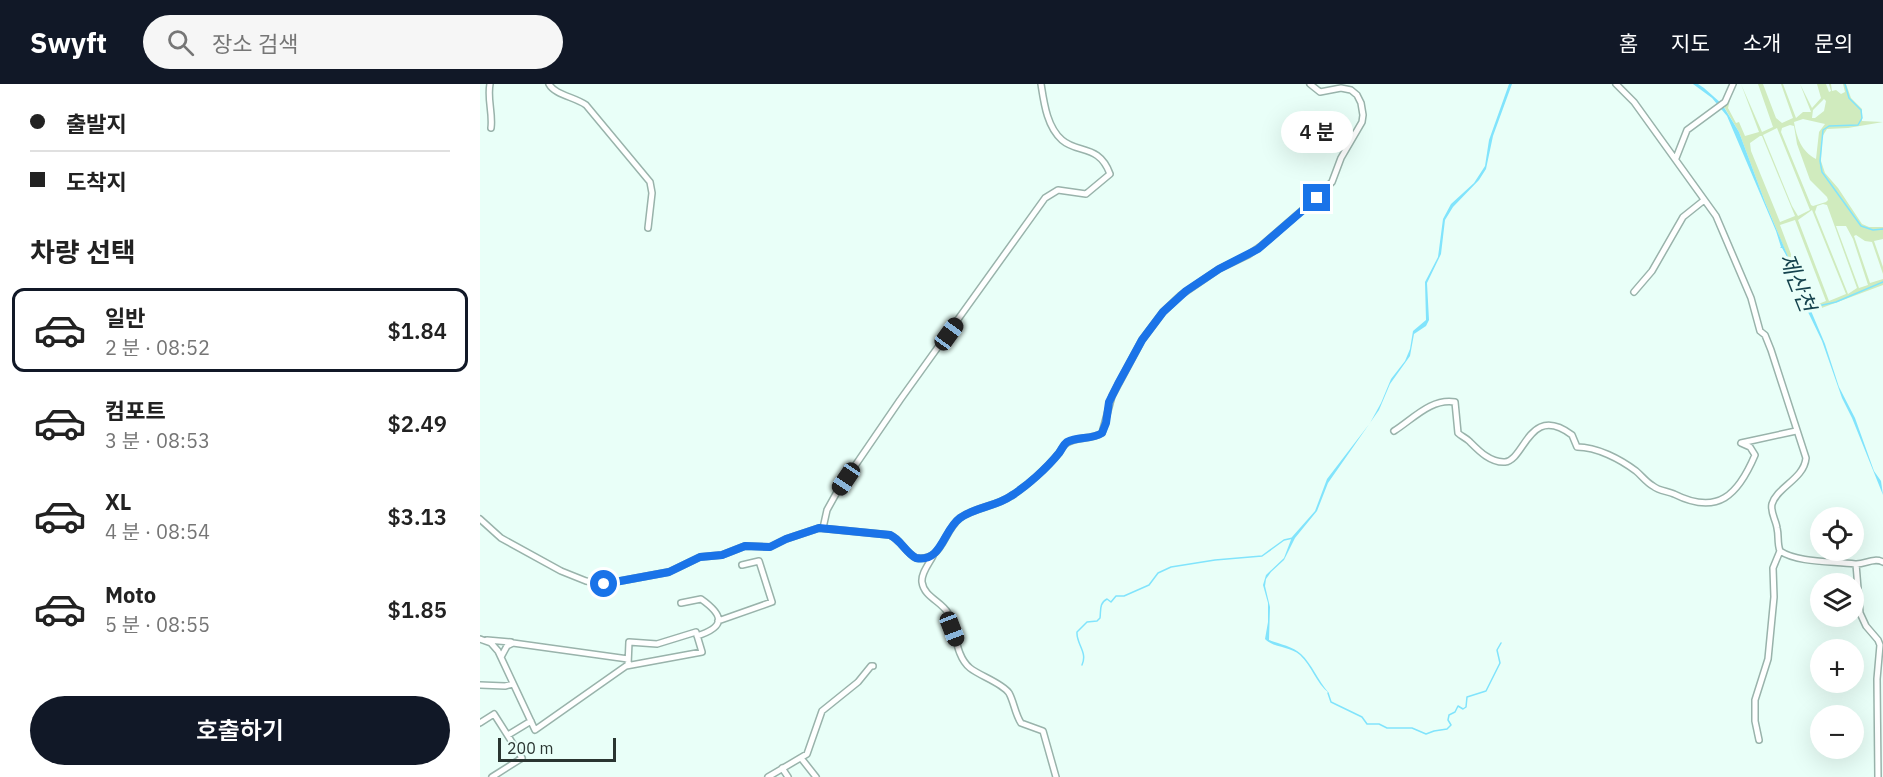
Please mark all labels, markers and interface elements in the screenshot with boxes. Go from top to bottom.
search box [143,15,563,69]
text: Swyft [30,24,107,61]
icon: search [164,26,197,59]
text: 장소 검색 [212,29,298,58]
text: 홈 [1619,29,1638,57]
text: 지도 [1671,29,1710,57]
text: 소개 [1743,29,1781,57]
text: 문의 [1814,29,1853,57]
text: 출발지 [66,109,127,138]
callout: 4 분 [1281,111,1353,153]
text: 4 분 [1299,118,1335,145]
text: 도착지 [66,167,127,196]
route end [1303,184,1330,211]
text: 차량 선택 [30,234,136,269]
water label: 제산천 [1773,248,1824,318]
icon: car [33,303,87,357]
text: 일반 [105,303,145,332]
car [931,314,967,354]
text: $1.84 [388,316,447,345]
text: 2 분 · 08:52 [105,334,210,361]
icon: car [33,396,87,450]
text: 컴포트 [105,396,166,425]
text: $2.49 [388,409,447,438]
text: 3 분 · 08:53 [105,427,210,454]
car [828,459,864,499]
text: XL [105,487,131,516]
icon: car [33,489,87,543]
text: $3.13 [388,502,447,531]
map controls [1810,507,1864,759]
button: locate [1810,507,1864,561]
text: 4 분 · 08:54 [105,518,210,545]
route start [590,570,617,597]
button: layers [1810,573,1864,627]
text: Moto [105,580,156,609]
icon: car [33,582,87,636]
text: $1.85 [388,595,447,624]
car [937,609,967,649]
text: 5 분 · 08:55 [105,611,210,638]
button: + [1810,639,1864,693]
button: 호출하기 [30,696,450,765]
button: − [1810,705,1864,759]
scale bar [498,735,616,762]
text: 200 m [507,738,554,758]

